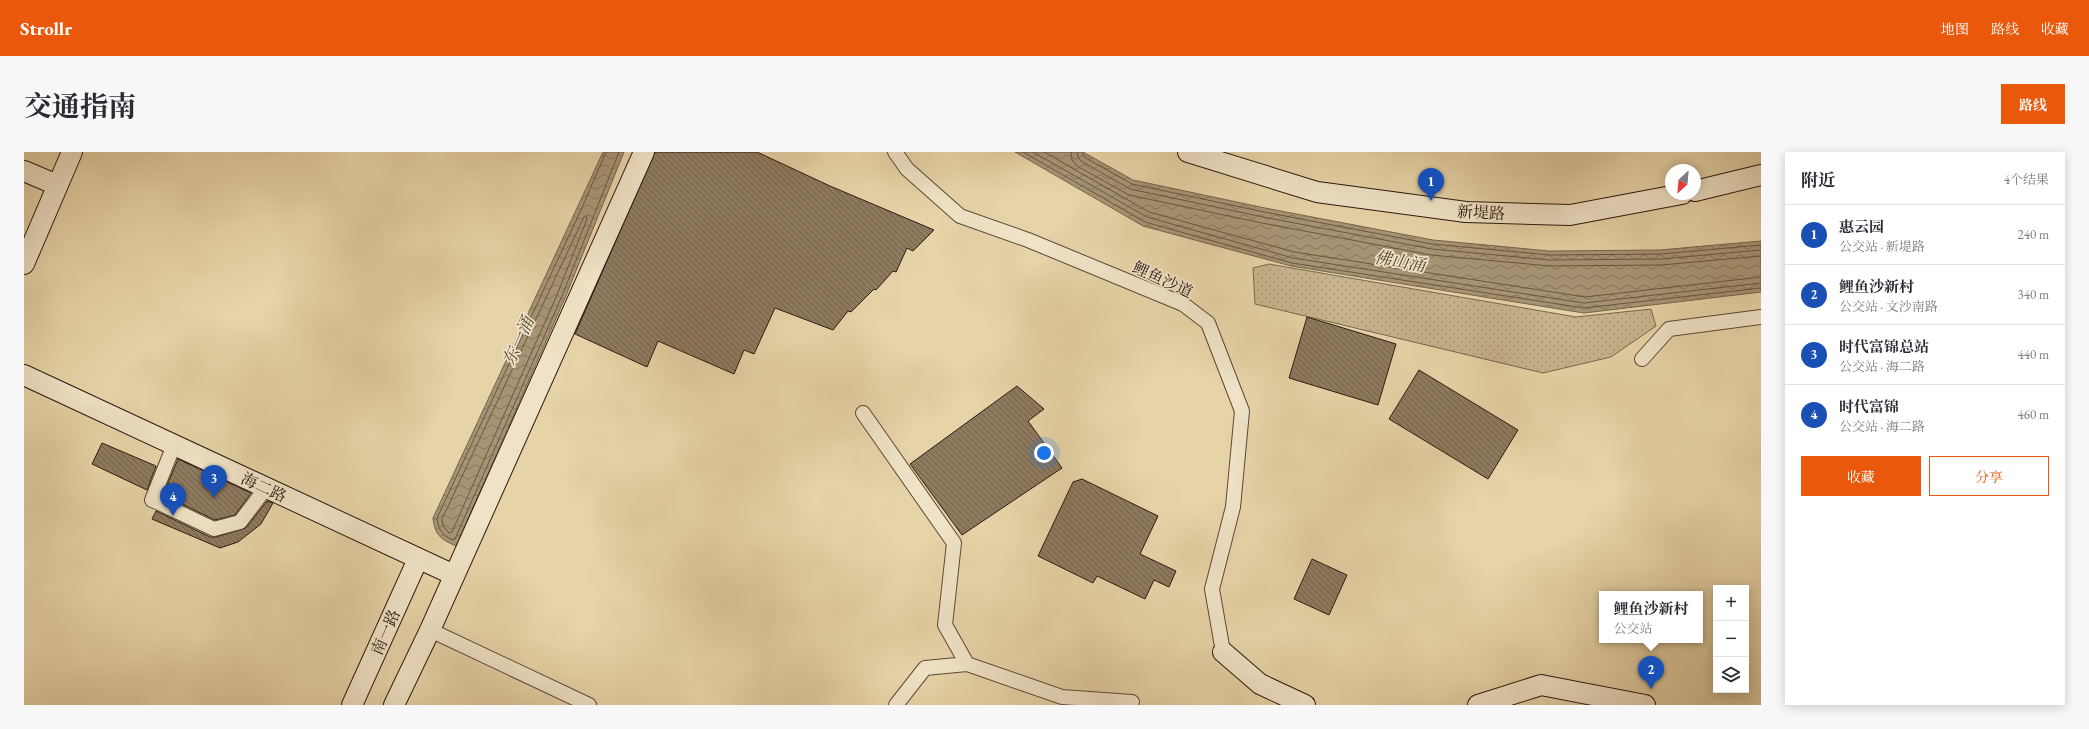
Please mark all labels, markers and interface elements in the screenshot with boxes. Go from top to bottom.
text: Strollr [20,16,72,41]
text: 地图 [1941,20,1969,38]
text: 路线 [1991,20,2019,38]
text: 收藏 [2041,20,2069,38]
button: 路线 [2001,84,2065,124]
text: 交通指南 [24,88,136,124]
north arrow [1665,164,1701,200]
pin: 1 [1418,168,1444,201]
text: 附近 [1801,169,1835,191]
text: 4个结果 [2004,171,2049,188]
street label: 新堤路 [1456,201,1505,224]
text: 惠云园 [1839,217,1884,236]
text: 1 [1811,226,1817,243]
text: 240 m [2018,226,2049,243]
text: 公交站 · 新堤路 [1839,238,1925,255]
water label: 佛山涌 [1373,246,1429,277]
street label: 鲤鱼沙道 [1129,256,1196,302]
text: 鲤鱼沙新村 [1839,277,1914,296]
text: 2 [1811,286,1817,303]
text: 340 m [2018,286,2049,303]
text: 公交站 · 文沙南路 [1839,298,1938,315]
water label: 东一涌 [498,311,539,369]
text: 时代富锦总站 [1839,337,1929,356]
text: 3 [1811,346,1817,363]
text: 440 m [2018,346,2049,363]
text: 公交站 · 海二路 [1839,358,1925,375]
text: 时代富锦 [1839,397,1899,416]
text: 4 [1811,406,1817,423]
text: 460 m [2018,406,2049,423]
text: 公交站 · 海二路 [1839,418,1925,435]
your location [1034,443,1054,463]
button: 收藏 [1801,456,1921,496]
button: 分享 [1929,456,2049,496]
pin: 3 [201,465,227,498]
street label: 海二路 [238,468,290,507]
pin: 4 [160,483,186,516]
map controls [1713,585,1749,693]
button: + [1713,585,1749,621]
popup [1599,591,1703,643]
text: 鲤鱼沙新村 [1613,599,1689,618]
street label: 南一路 [366,606,405,658]
text: 公交站 [1613,620,1653,637]
button: − [1713,621,1749,657]
pin: 2 [1638,656,1664,689]
button: layers [1713,657,1749,693]

